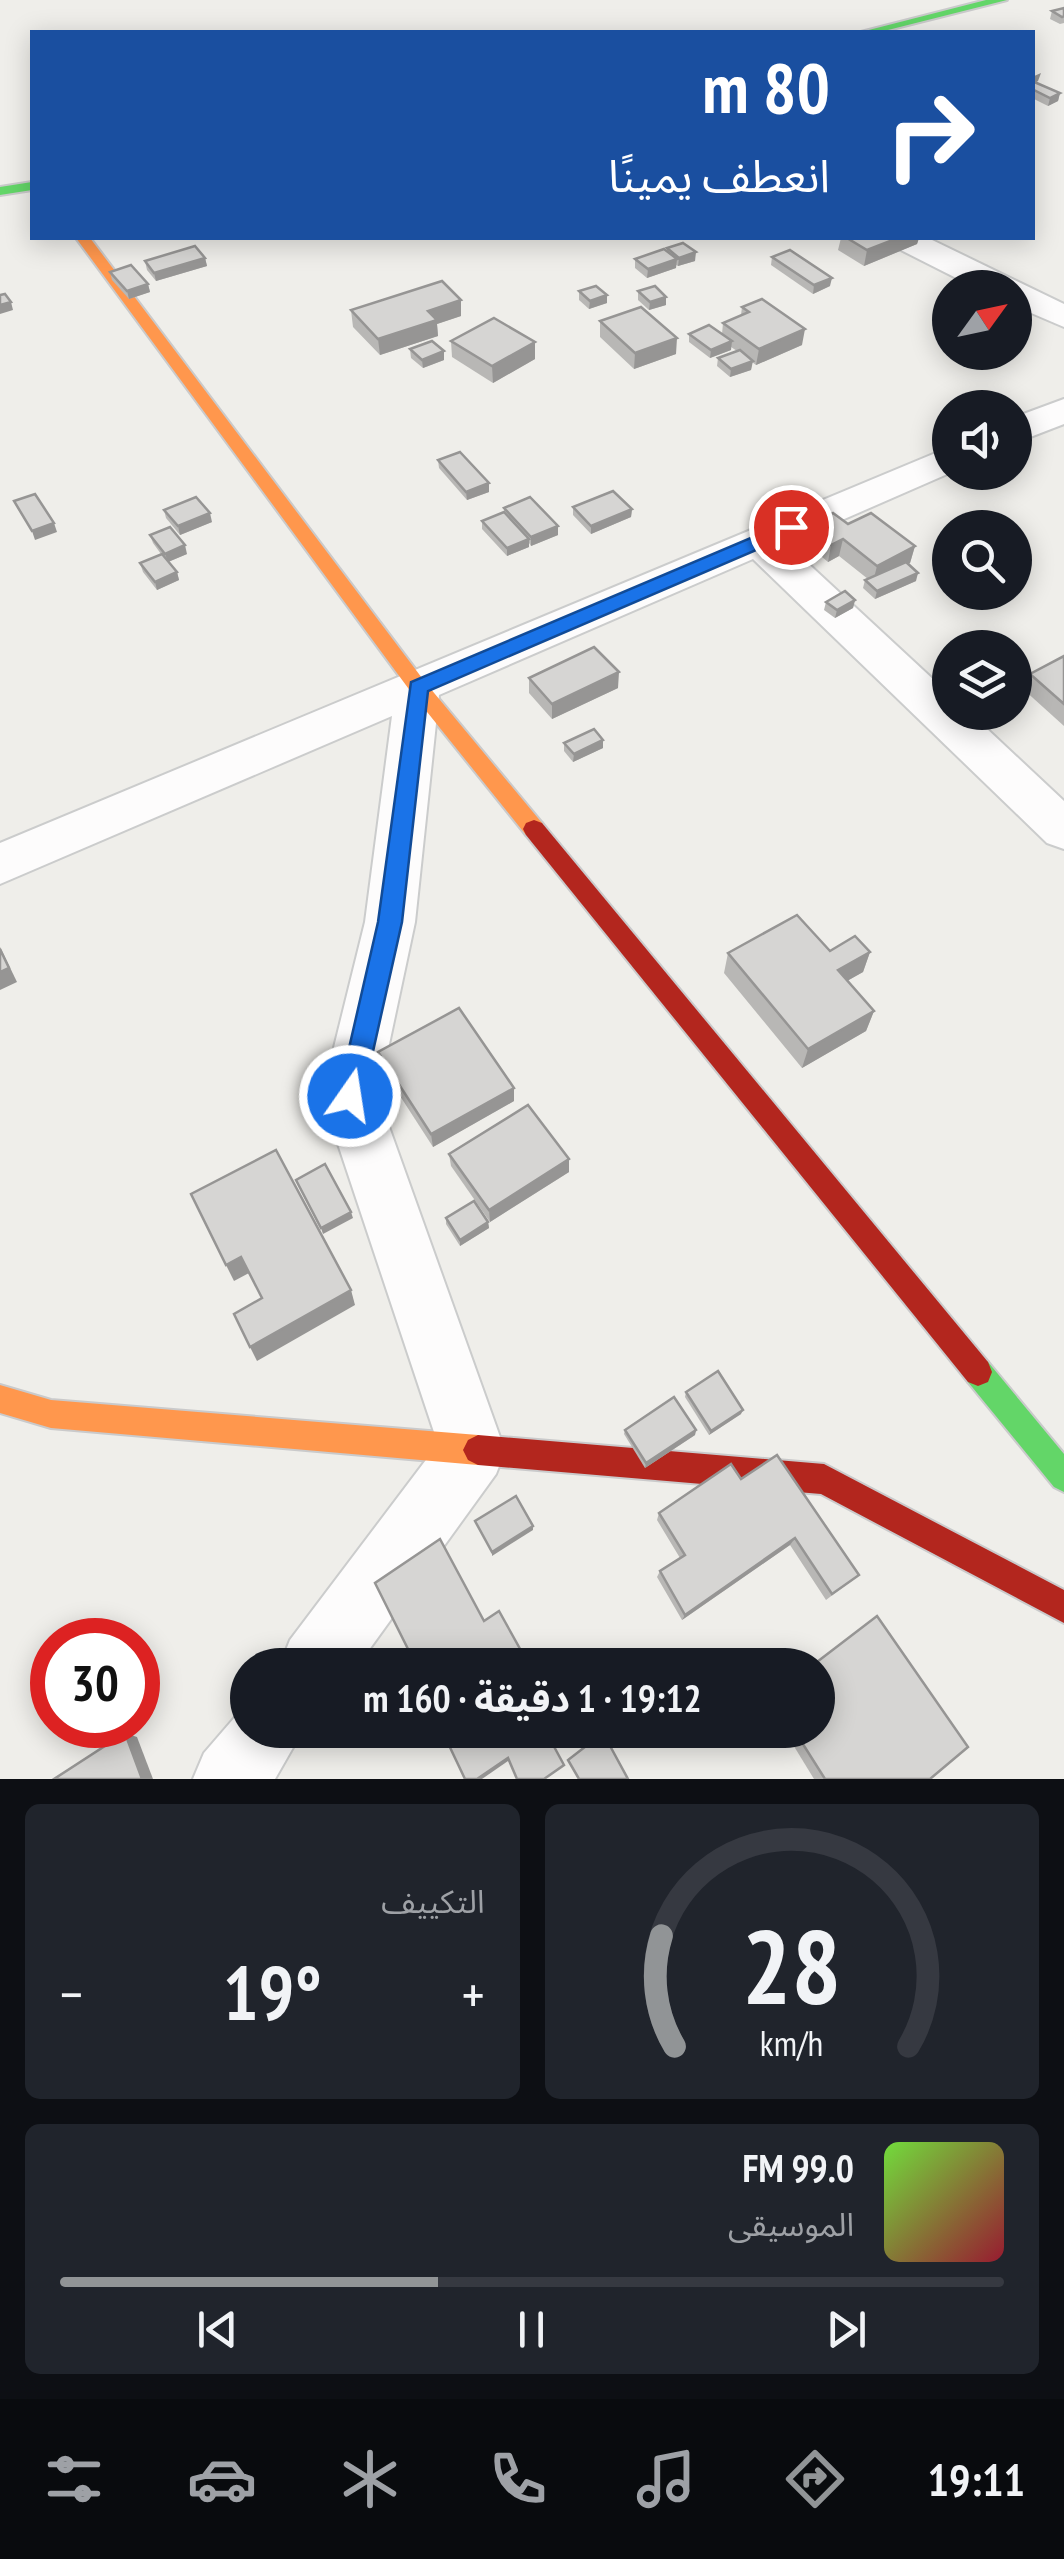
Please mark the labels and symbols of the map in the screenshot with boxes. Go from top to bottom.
north arrow [932,270,1032,370]
pin [749,485,834,570]
position arrow [298,1044,402,1148]
speed limit sign: 30 [30,1618,160,1748]

